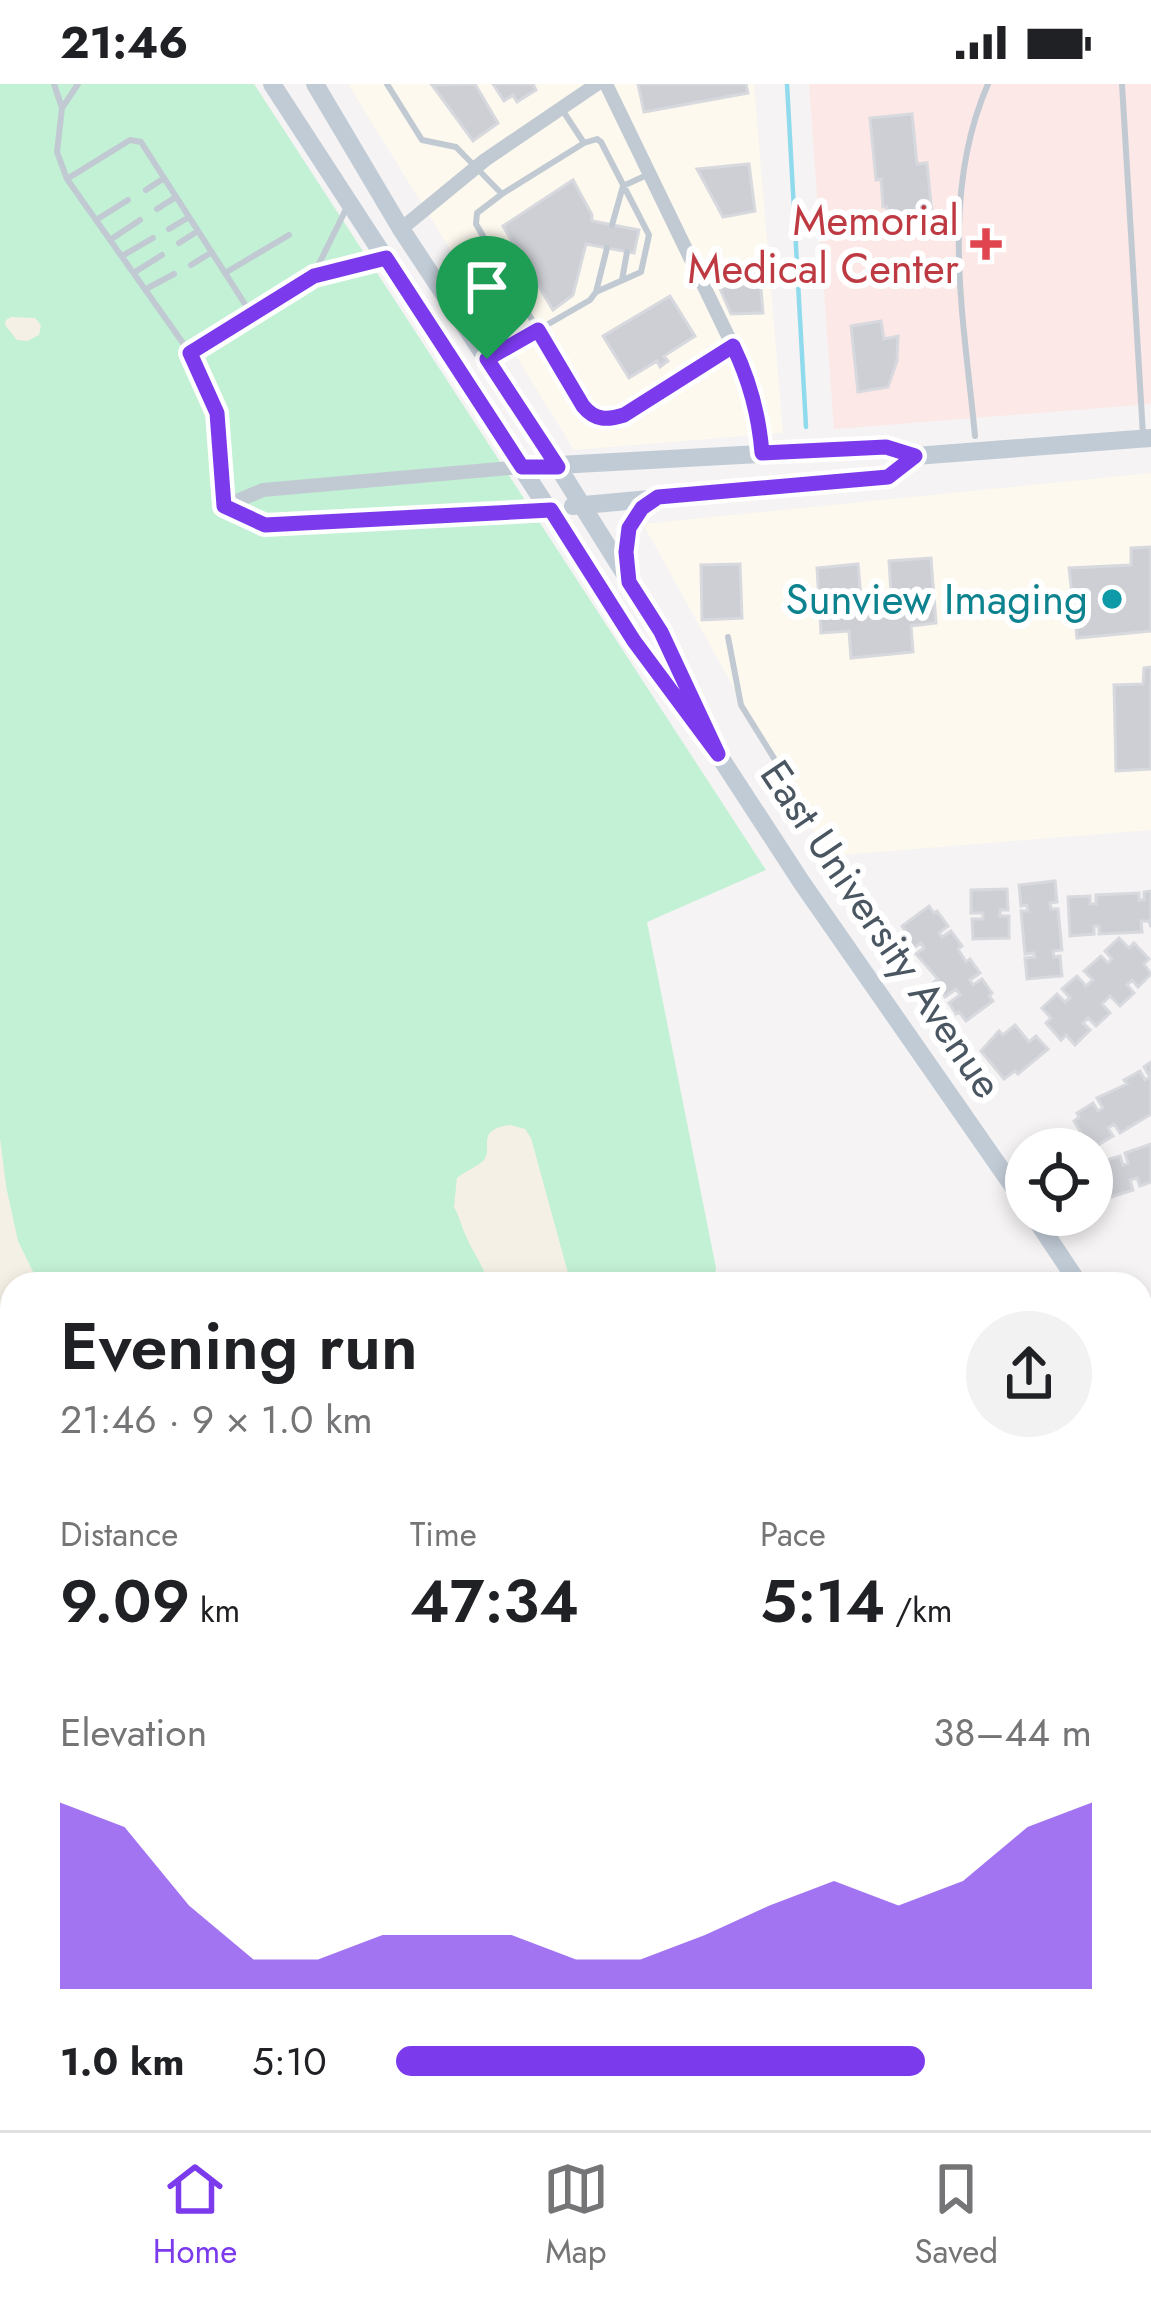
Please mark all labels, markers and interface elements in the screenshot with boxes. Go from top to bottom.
text: 21:46 [60,10,188,75]
place label: Memorial Medical Center [687,190,960,299]
marker: Memorial Medical Center [970,228,1002,260]
pin [436,236,538,359]
icon: arrive [454,254,520,320]
place label: Sunview Imaging [785,569,1088,630]
marker: Sunview Imaging [1099,586,1125,612]
street label: East University Avenue [746,748,1018,1110]
map controls [1005,1128,1113,1236]
button: locate [1005,1128,1113,1236]
text: Evening run [60,1298,418,1394]
button: share [966,1311,1092,1437]
text: 21:46 · 9 × 1.0 km [60,1391,373,1448]
text: Distance [60,1511,178,1558]
text: Time [410,1511,477,1558]
text: Pace [760,1511,826,1558]
text: 9.09 [60,1558,190,1645]
text: 47:34 [410,1558,579,1645]
text: 5:14 [760,1558,885,1645]
text: km [190,1587,240,1634]
text: /km [885,1587,952,1634]
text: Elevation [60,1704,207,1761]
text: 38–44 m [933,1704,1092,1761]
text: 1.0 km [60,2033,184,2090]
text: 5:10 [252,2033,327,2090]
tab: Home [153,2156,237,2275]
tab: Map [543,2156,609,2275]
tab: Saved [915,2156,998,2275]

